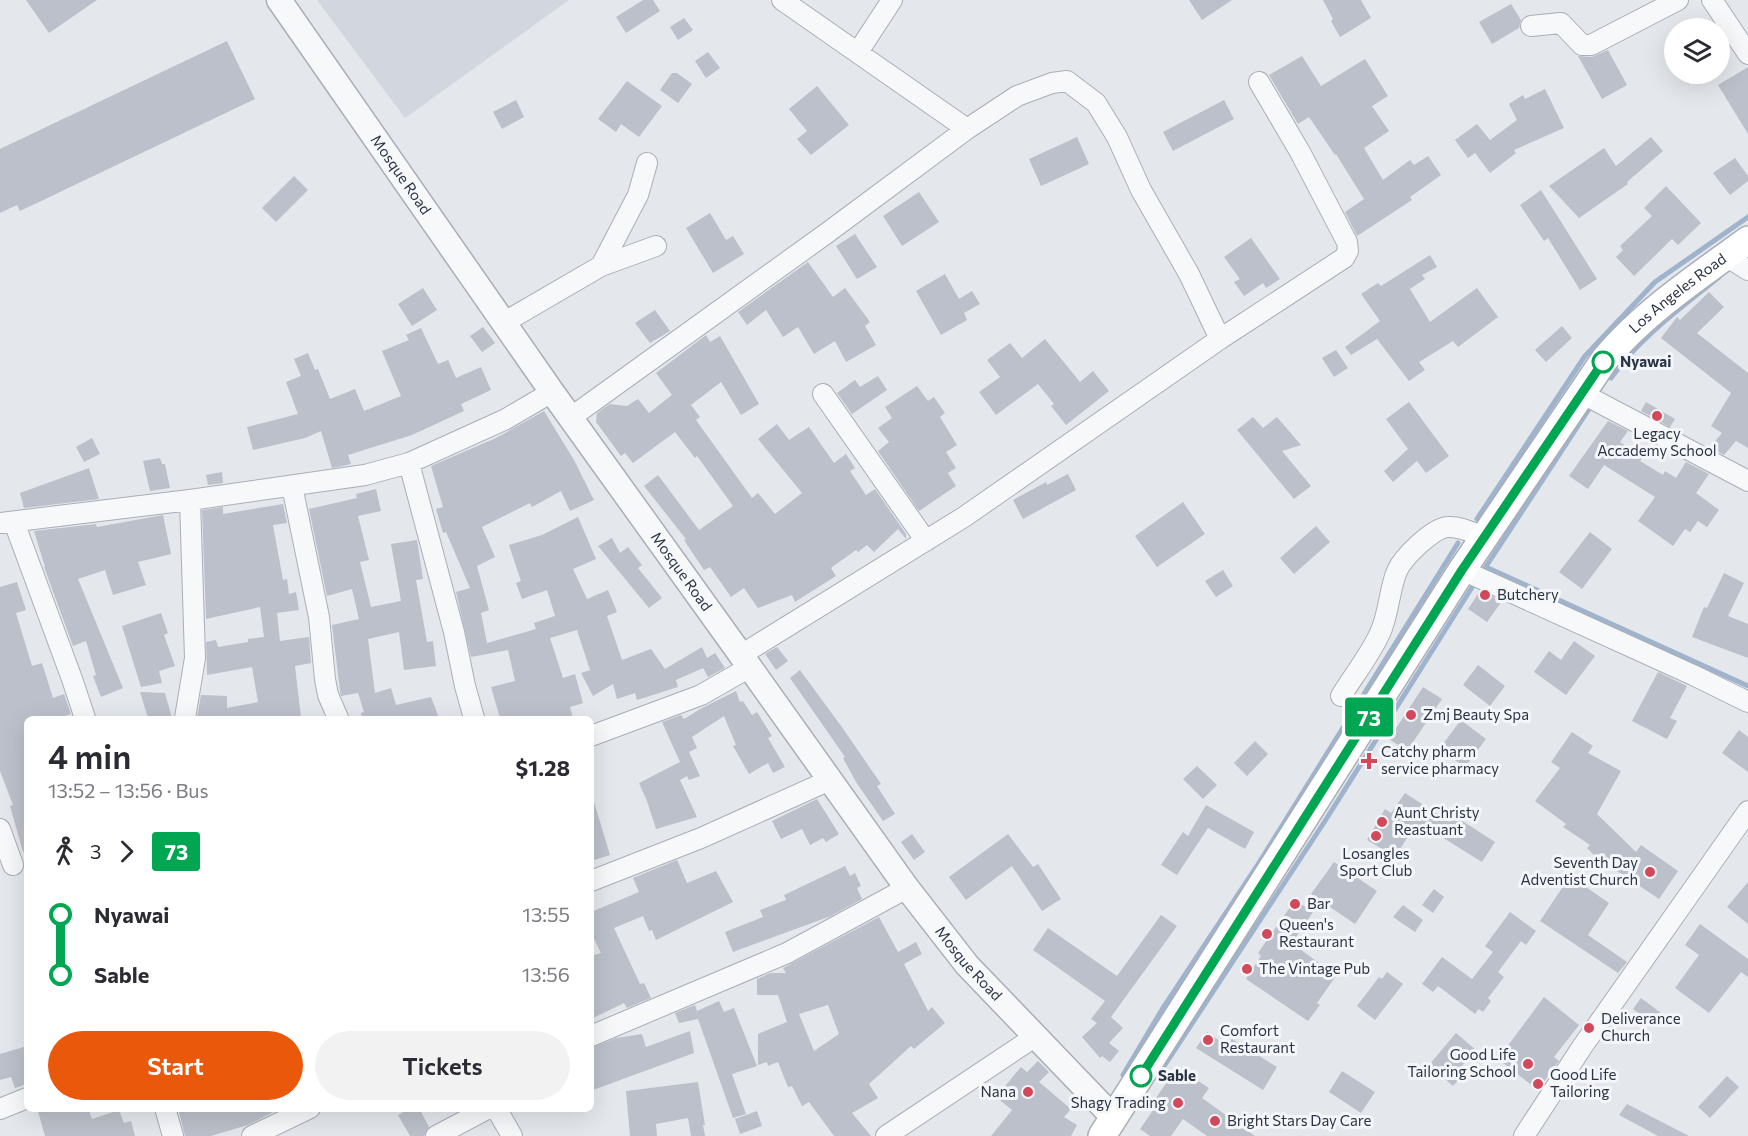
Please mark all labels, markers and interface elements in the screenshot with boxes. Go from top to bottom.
map controls [1664,18,1730,84]
button: layers [1664,18,1730,84]
street label: Mosque Road [368,131,436,218]
street label: Los Angeles Road [1625,249,1729,336]
marker: Nyawai [1592,351,1614,373]
place label: Nyawai [1620,352,1671,370]
marker: Legacy Accademy School [1650,409,1664,423]
place label: Legacy Accademy School [1597,424,1717,459]
street label: Mosque Road [648,528,716,614]
place label: Butchery [1497,585,1559,603]
marker: Butchery [1478,588,1492,602]
line badge: 73 [1342,698,1396,736]
text: 73 [1357,705,1381,730]
place label: Zmj Beauty Spa [1423,705,1529,723]
marker: Zmj Beauty Spa [1404,708,1418,722]
text: 4 min [48,735,131,776]
place label: Catchy pharm service pharmacy [1381,742,1499,777]
text: $1.28 [516,754,570,781]
marker: Catchy pharm service pharmacy [1362,754,1376,768]
text: 13:52 – 13:56 · Bus [48,778,209,802]
place label: Aunt Christy Reastuant [1394,803,1480,838]
marker: Aunt Christy Reastuant [1375,815,1389,829]
marker: Losangles Sport Club [1369,829,1383,843]
icon: walk [48,835,81,868]
icon: forward [110,835,143,868]
text: 3 [90,839,101,863]
text: 73 [164,839,188,864]
place label: Losangles Sport Club [1340,844,1413,879]
place label: Seventh Day Adventist Church [1521,853,1638,888]
marker: Seventh Day Adventist Church [1643,865,1657,879]
place label: Bar [1307,894,1331,912]
marker: Bar [1288,897,1302,911]
text: Nyawai [94,901,169,928]
text: 13:55 [522,902,570,926]
place label: Queen's Restaurant [1279,915,1354,950]
street label: Mosque Road [932,922,1006,1004]
marker: Queen's Restaurant [1260,927,1274,941]
place label: The Vintage Pub [1259,959,1370,977]
text: Sable [94,961,149,988]
text: 13:56 [522,962,570,986]
marker: The Vintage Pub [1240,962,1254,976]
place label: Deliverance Church [1601,1009,1681,1044]
place label: Comfort Restaurant [1220,1021,1295,1056]
marker: Deliverance Church [1582,1021,1596,1035]
button: Start [48,1031,303,1100]
button: Tickets [315,1031,570,1100]
marker: Comfort Restaurant [1201,1033,1215,1047]
place label: Good Life Tailoring School [1407,1045,1516,1080]
marker: Good Life Tailoring School [1521,1057,1535,1071]
marker: Sable [1130,1065,1152,1087]
place label: Good Life Tailoring [1550,1065,1616,1100]
place label: Sable [1158,1066,1196,1084]
marker: Good Life Tailoring [1531,1077,1545,1091]
place label: Nana [980,1082,1016,1100]
marker: Nana [1021,1085,1035,1099]
place label: Shagy Trading [1071,1093,1166,1111]
marker: Shagy Trading [1171,1096,1185,1110]
place label: Bright Stars Day Care [1227,1111,1372,1129]
marker: Bright Stars Day Care [1208,1114,1222,1128]

